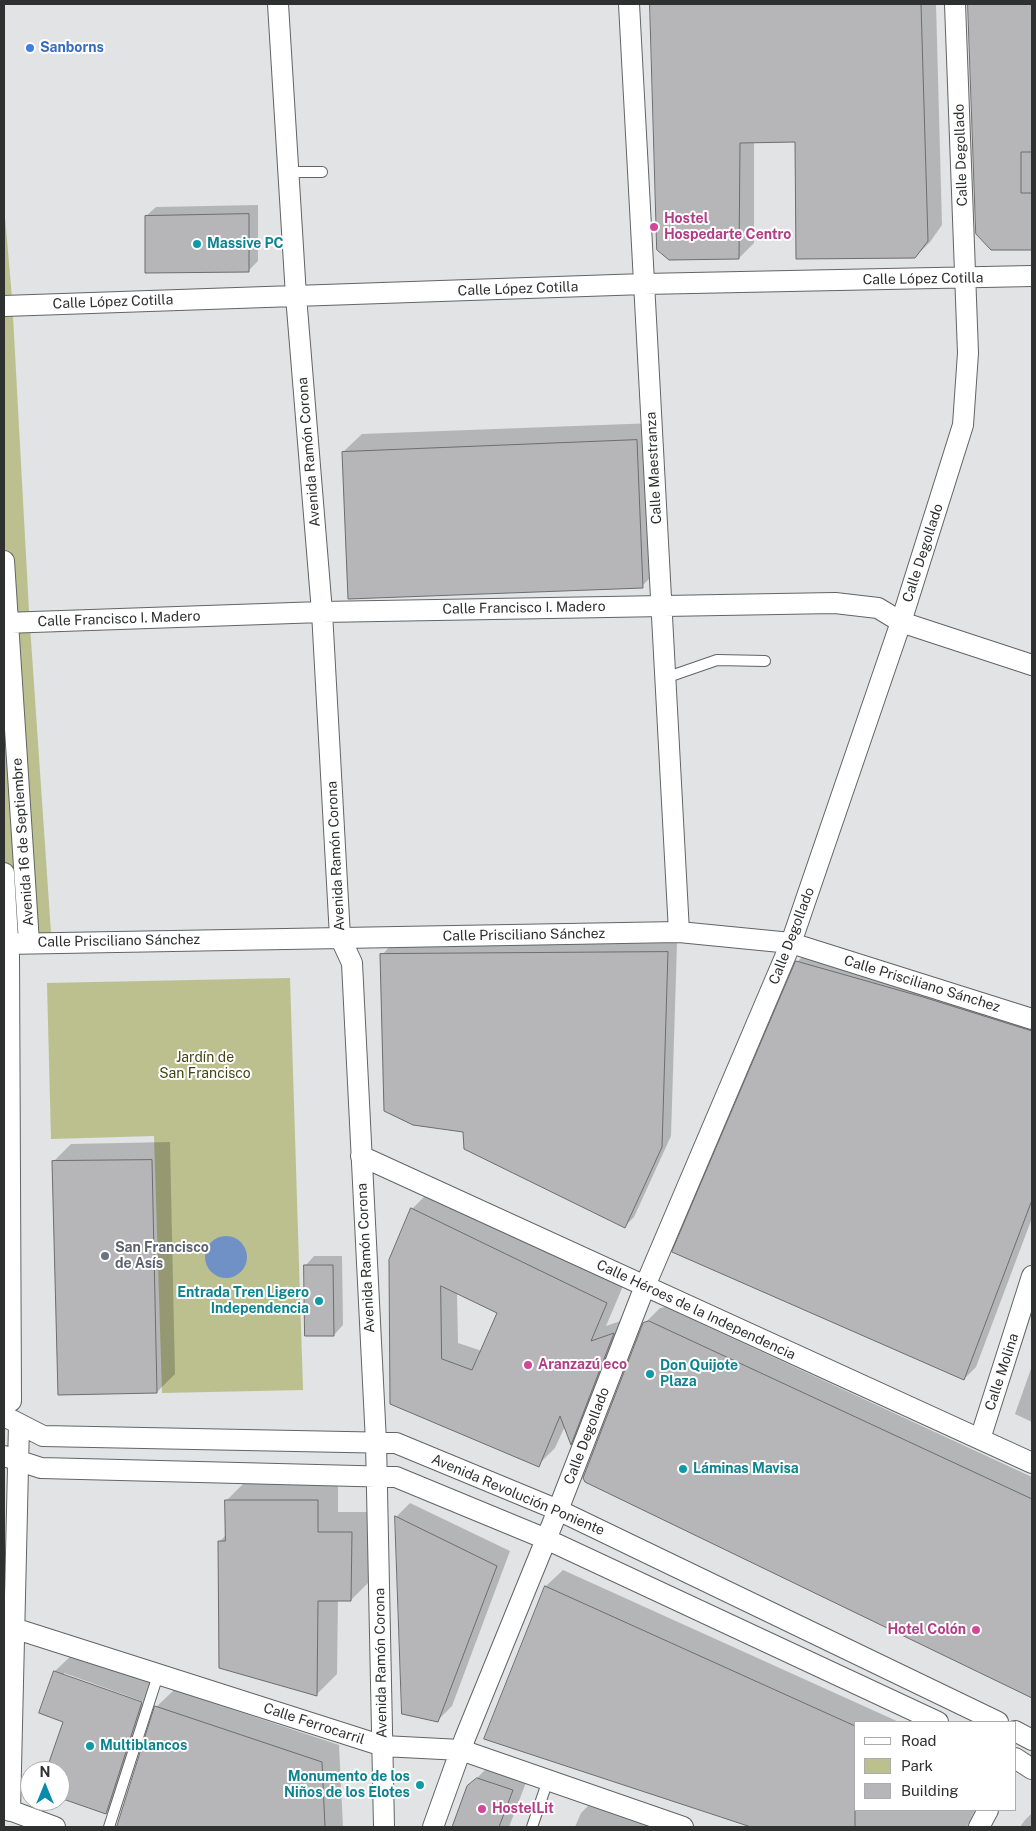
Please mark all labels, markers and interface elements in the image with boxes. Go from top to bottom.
place label: Sanborns [40,40,104,56]
marker: Sanborns [24,42,36,54]
street label: Calle Degollado [951,103,971,207]
place label: Hostel Hospedarte Centro [664,211,791,243]
marker: Hostel Hospedarte Centro [648,221,660,233]
place label: Massive PC [207,236,284,252]
marker: Massive PC [191,238,203,250]
street label: Calle López Cotilla [863,270,983,288]
street label: Calle López Cotilla [457,278,579,300]
street label: Calle López Cotilla [52,291,174,313]
street label: Avenida Ramón Corona [294,376,324,528]
street label: Calle Maestranza [643,411,665,525]
street label: Calle Degollado [899,502,947,604]
street label: Calle Francisco I. Madero [442,598,606,618]
street label: Calle Francisco I. Madero [37,608,201,630]
street label: Avenida 16 de Septiembre [9,757,37,927]
street label: Avenida Ramón Corona [324,781,348,931]
street label: Calle Degollado [766,885,818,987]
street label: Calle Prisciliano Sánchez [443,925,605,945]
street label: Calle Prisciliano Sánchez [38,931,200,951]
street label: Calle Prisciliano Sánchez [842,952,1002,1016]
park label: Jardín de San Francisco [159,1050,251,1082]
street label: Avenida Ramón Corona [354,1183,378,1333]
place label: San Francisco de Asís [115,1240,209,1272]
marker: San Francisco de Asís [99,1250,111,1262]
street label: Calle Héroes de la Independencia [594,1256,798,1364]
place label: Entrada Tren Ligero Independencia [177,1285,309,1318]
marker: Entrada Tren Ligero Independencia [313,1295,325,1307]
street label: Calle Molina [982,1331,1022,1413]
place label: Aranzazú eco [538,1357,627,1373]
place label: Don Quijote Plaza [660,1358,738,1390]
marker: Aranzazú eco [522,1359,534,1371]
marker: Don Quijote Plaza [644,1368,656,1380]
street label: Calle Degollado [561,1385,613,1487]
street label: Avenida Revolución Poniente [429,1451,607,1539]
place label: Láminas Mavisa [693,1461,799,1477]
marker: Láminas Mavisa [677,1463,689,1475]
street label: Avenida Ramón Corona [371,1588,391,1738]
place label: Hotel Colón [887,1622,966,1638]
marker: Hotel Colón [970,1624,982,1636]
street label: Calle Ferrocarril [261,1700,367,1748]
legend [854,1721,1016,1811]
text: Road [901,1732,937,1749]
place label: Multiblancos [100,1738,187,1754]
marker: Multiblancos [84,1740,96,1752]
text: Park [901,1757,933,1774]
north arrow [20,1761,70,1811]
text: N [40,1764,50,1780]
place label: Monumento de los Niños de los Elotes [284,1769,410,1801]
marker: Monumento de los Niños de los Elotes [414,1779,426,1791]
text: Building [901,1782,959,1799]
place label: HostelLit [492,1801,554,1817]
marker: HostelLit [476,1803,488,1815]

